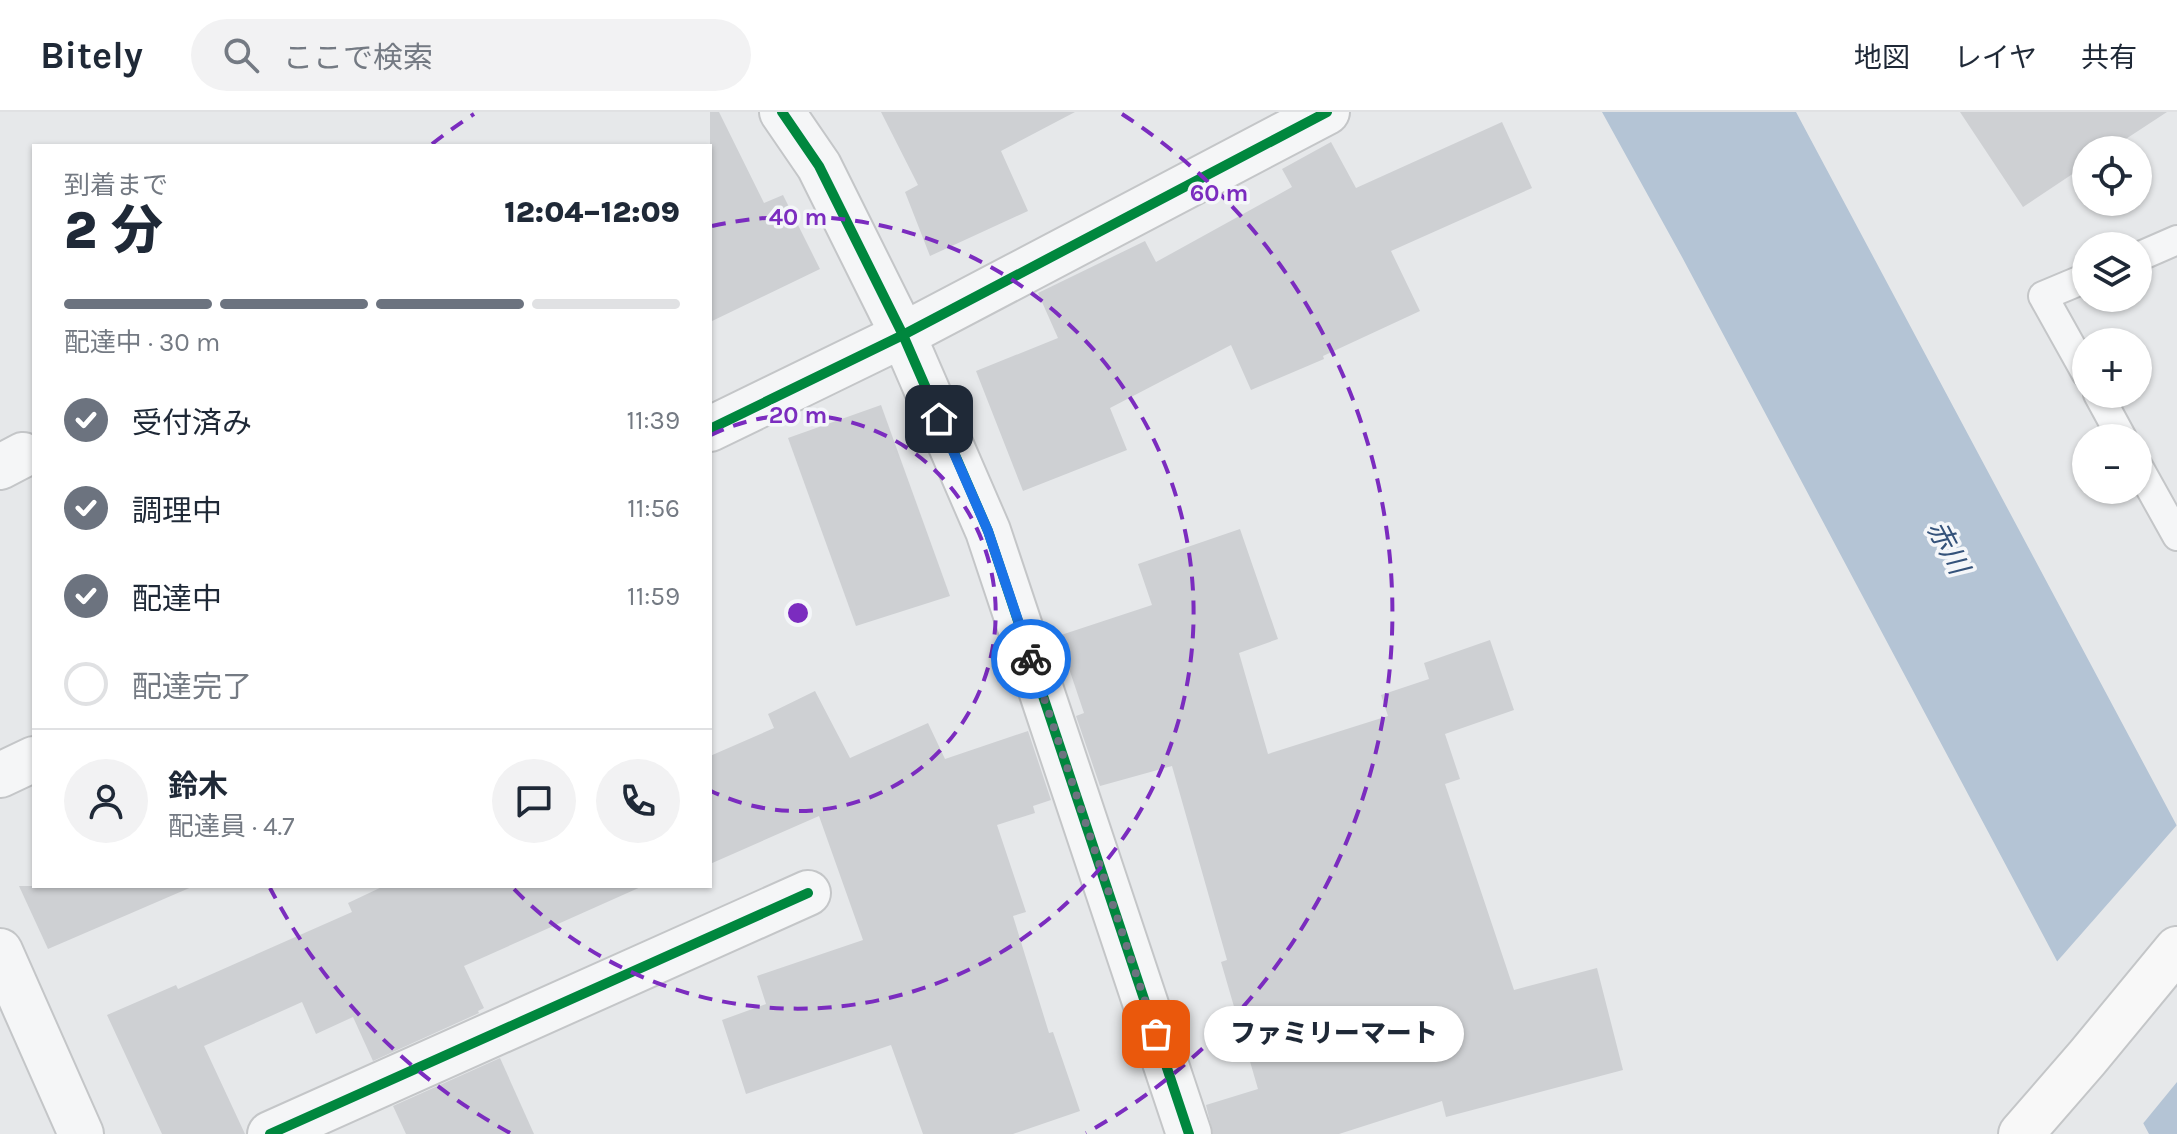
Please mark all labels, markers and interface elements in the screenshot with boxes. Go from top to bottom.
search box [191,19,751,91]
text: Bitely [40,33,143,78]
icon: search [219,33,263,77]
text: ここで検索 [283,40,433,76]
text: 地図 [1854,41,1910,74]
text: レイヤ [1954,41,2037,74]
text: 共有 [2081,41,2137,74]
map controls [2072,136,2152,504]
button: locate [2072,136,2152,216]
text: 到着まで [64,170,168,201]
text: 60 m [1190,179,1248,207]
text: 12:04–12:09 [504,194,680,230]
text: 2 分 [64,200,163,261]
text: 40 m [769,203,827,231]
button: layers [2072,232,2152,312]
text: 配達中 · 30 m [64,327,220,358]
button: + [2072,328,2152,408]
pin [905,385,973,453]
icon: home [917,397,961,441]
icon: check [64,398,108,442]
text: 20 m [769,401,827,429]
text: 受付済み [132,405,252,441]
text: 11:39 [626,405,680,436]
button: − [2072,424,2152,504]
icon: check [64,486,108,530]
text: 調理中 [132,493,222,529]
text: 11:56 [627,493,680,524]
water label: 赤川 [1920,515,1977,582]
icon: check [64,574,108,618]
text: 配達中 [132,581,222,617]
text: 11:59 [627,581,680,612]
centre of rings [784,599,812,627]
courier [991,619,1071,699]
icon: bike [1009,637,1053,681]
text: 配達完了 [132,669,252,705]
button: person [64,759,148,843]
button: chat [492,759,576,843]
button: phone [596,759,680,843]
text: 鈴木 [168,768,228,804]
text: 配達員 · 4.7 [168,811,294,842]
pin [1122,1000,1190,1068]
callout: ファミリーマート [1204,1006,1464,1062]
icon: bag [1134,1012,1178,1056]
text: ファミリーマート [1230,1018,1438,1049]

